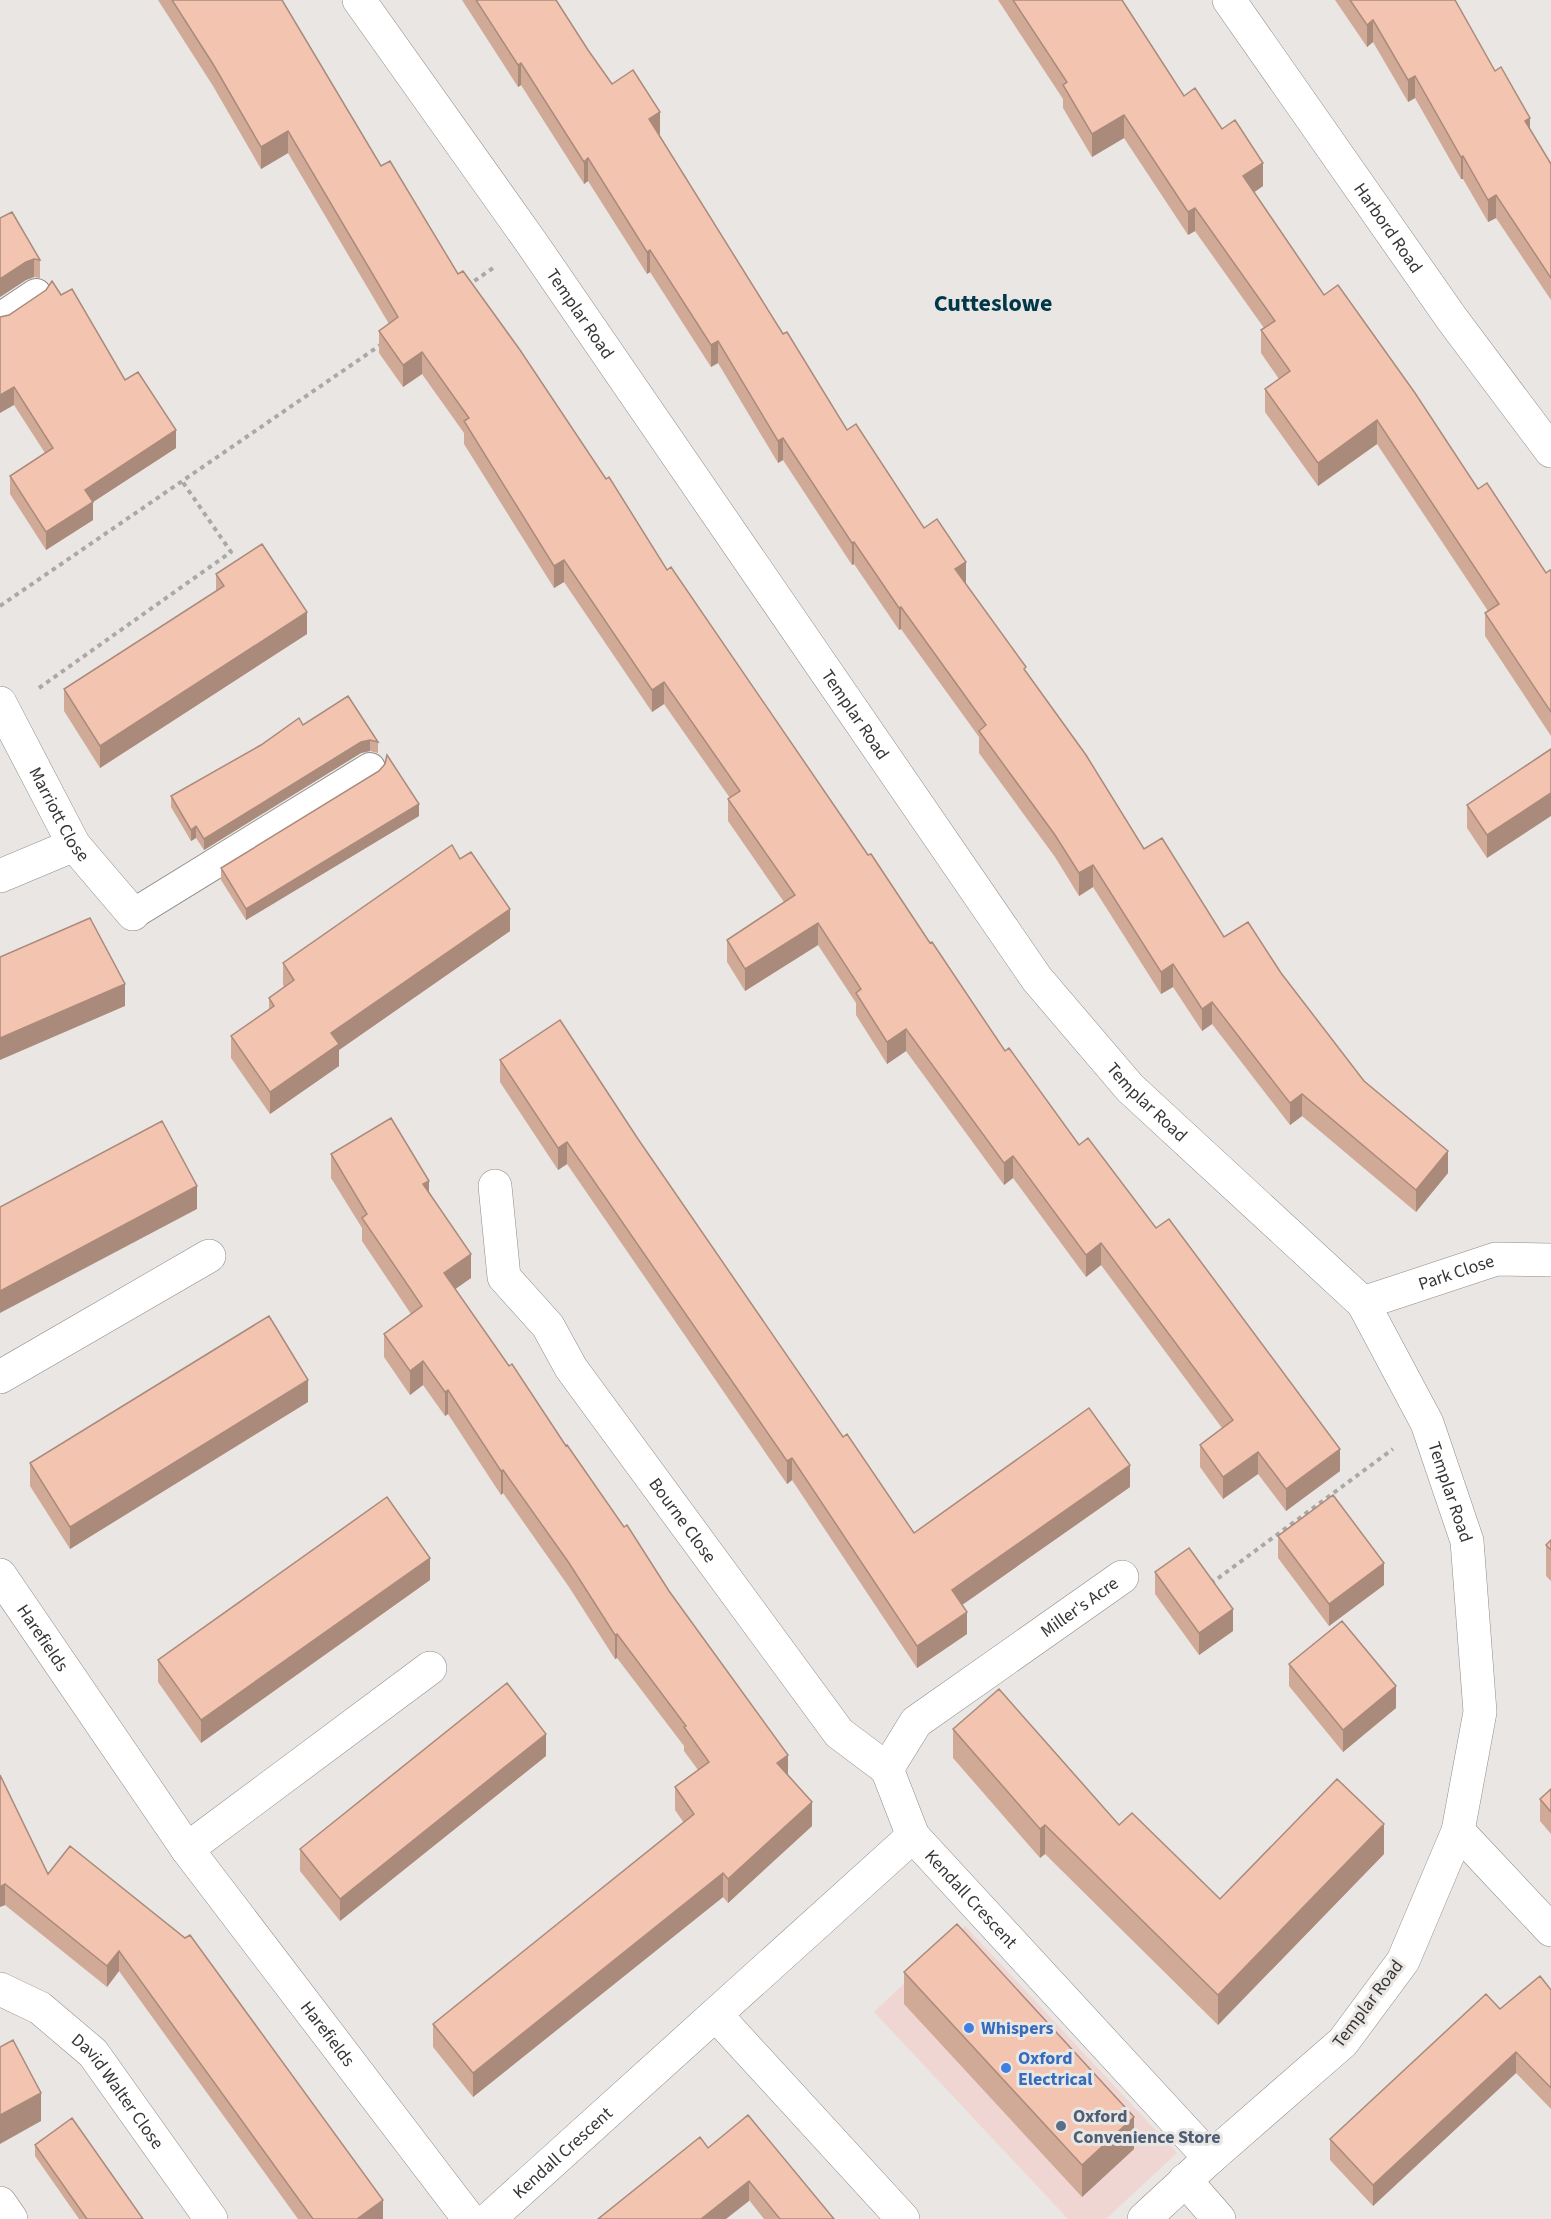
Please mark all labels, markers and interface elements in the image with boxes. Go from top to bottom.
street label: Harbord Road [1348,178,1429,278]
street label: Templar Road [540,264,620,364]
district label: Cutteslowe [934,286,1052,321]
street label: Templar Road [815,664,895,765]
street label: Marriott Close [23,762,96,867]
street label: Templar Road [1101,1057,1193,1147]
street label: Park Close [1415,1248,1497,1296]
street label: Templar Road [1422,1438,1479,1545]
street label: Bourne Close [643,1473,722,1568]
street label: Miller's Acre [1035,1571,1123,1643]
street label: Harefields [11,1599,75,1676]
street label: Kendall Crescent [919,1844,1023,1954]
street label: Templar Road [1327,1955,1409,2053]
street label: Harefields [295,1996,361,2072]
place label: Whispers [981,2016,1054,2041]
marker: Whispers [962,2021,976,2035]
street label: David Walter Close [66,2027,170,2154]
place label: Oxford Electrical [1018,2046,1092,2092]
marker: Oxford Electrical [999,2061,1013,2075]
street label: Kendall Crescent [507,2101,618,2204]
place label: Oxford Convenience Store [1073,2104,1220,2150]
marker: Oxford Convenience Store [1054,2119,1068,2133]

